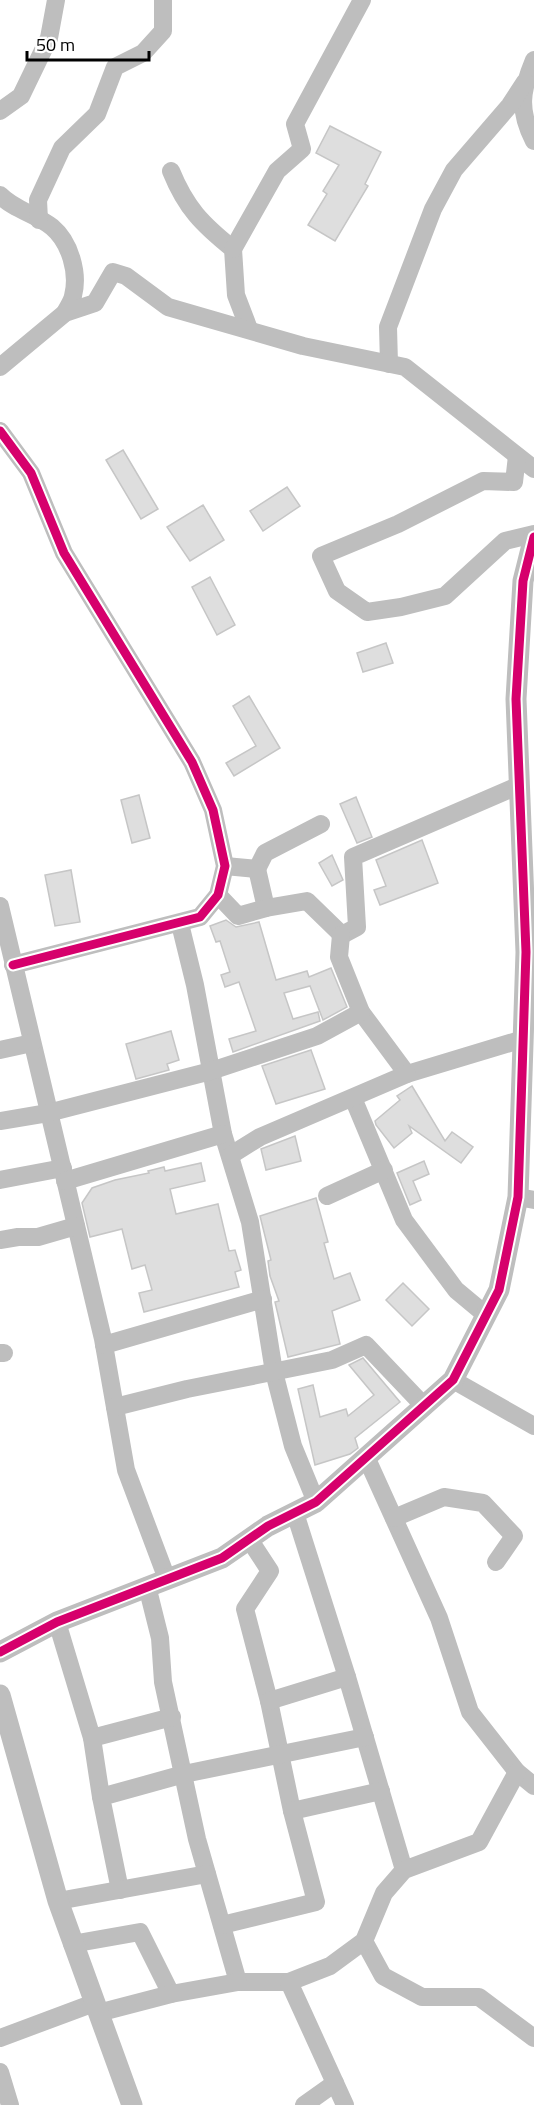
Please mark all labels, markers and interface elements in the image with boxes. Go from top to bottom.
scale bar [27,24,148,62]
text: 50 m [36,31,75,58]

